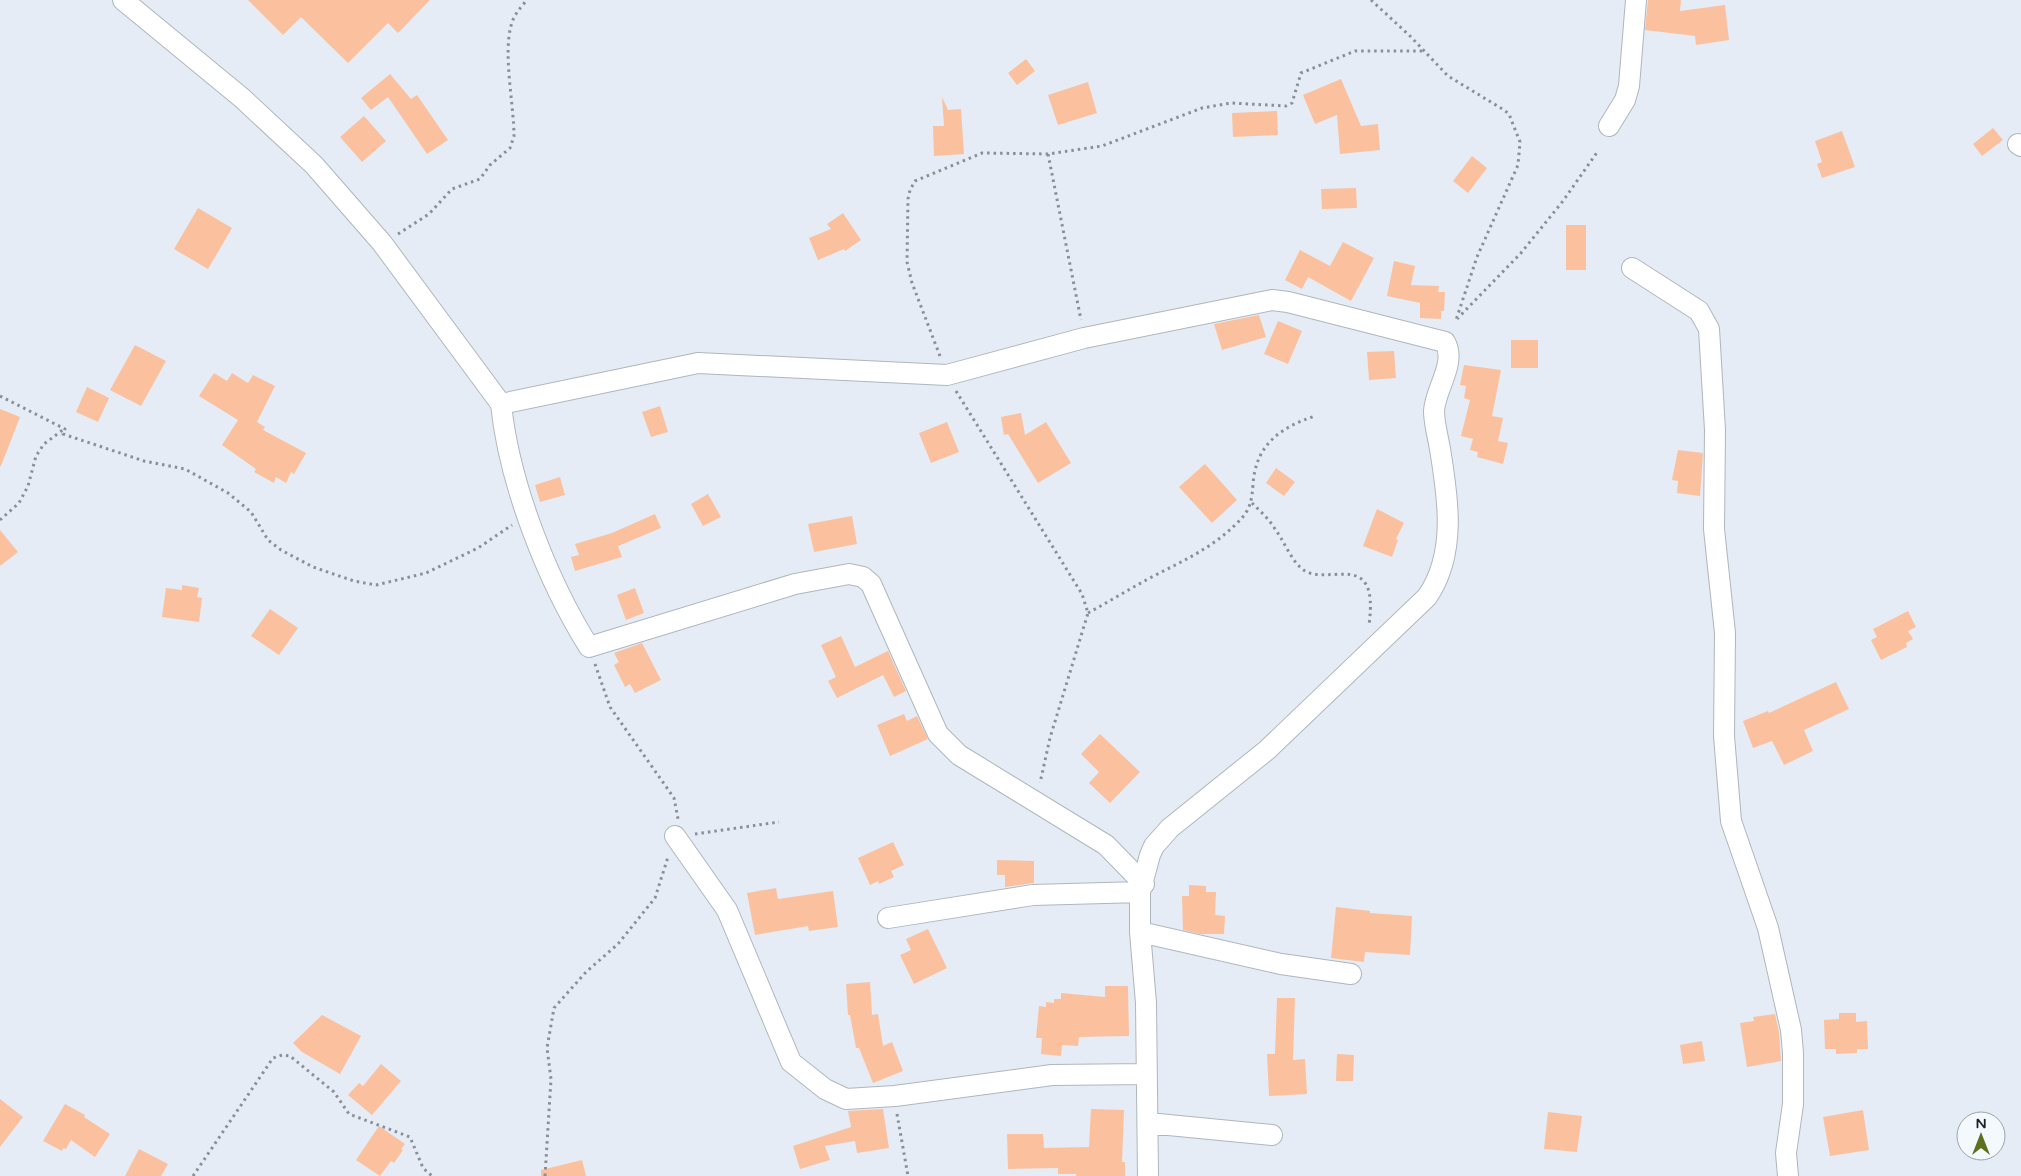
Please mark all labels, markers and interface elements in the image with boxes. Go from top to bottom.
north arrow [1956,1111,2006,1161]
text: N [1975,1115,1987,1132]

